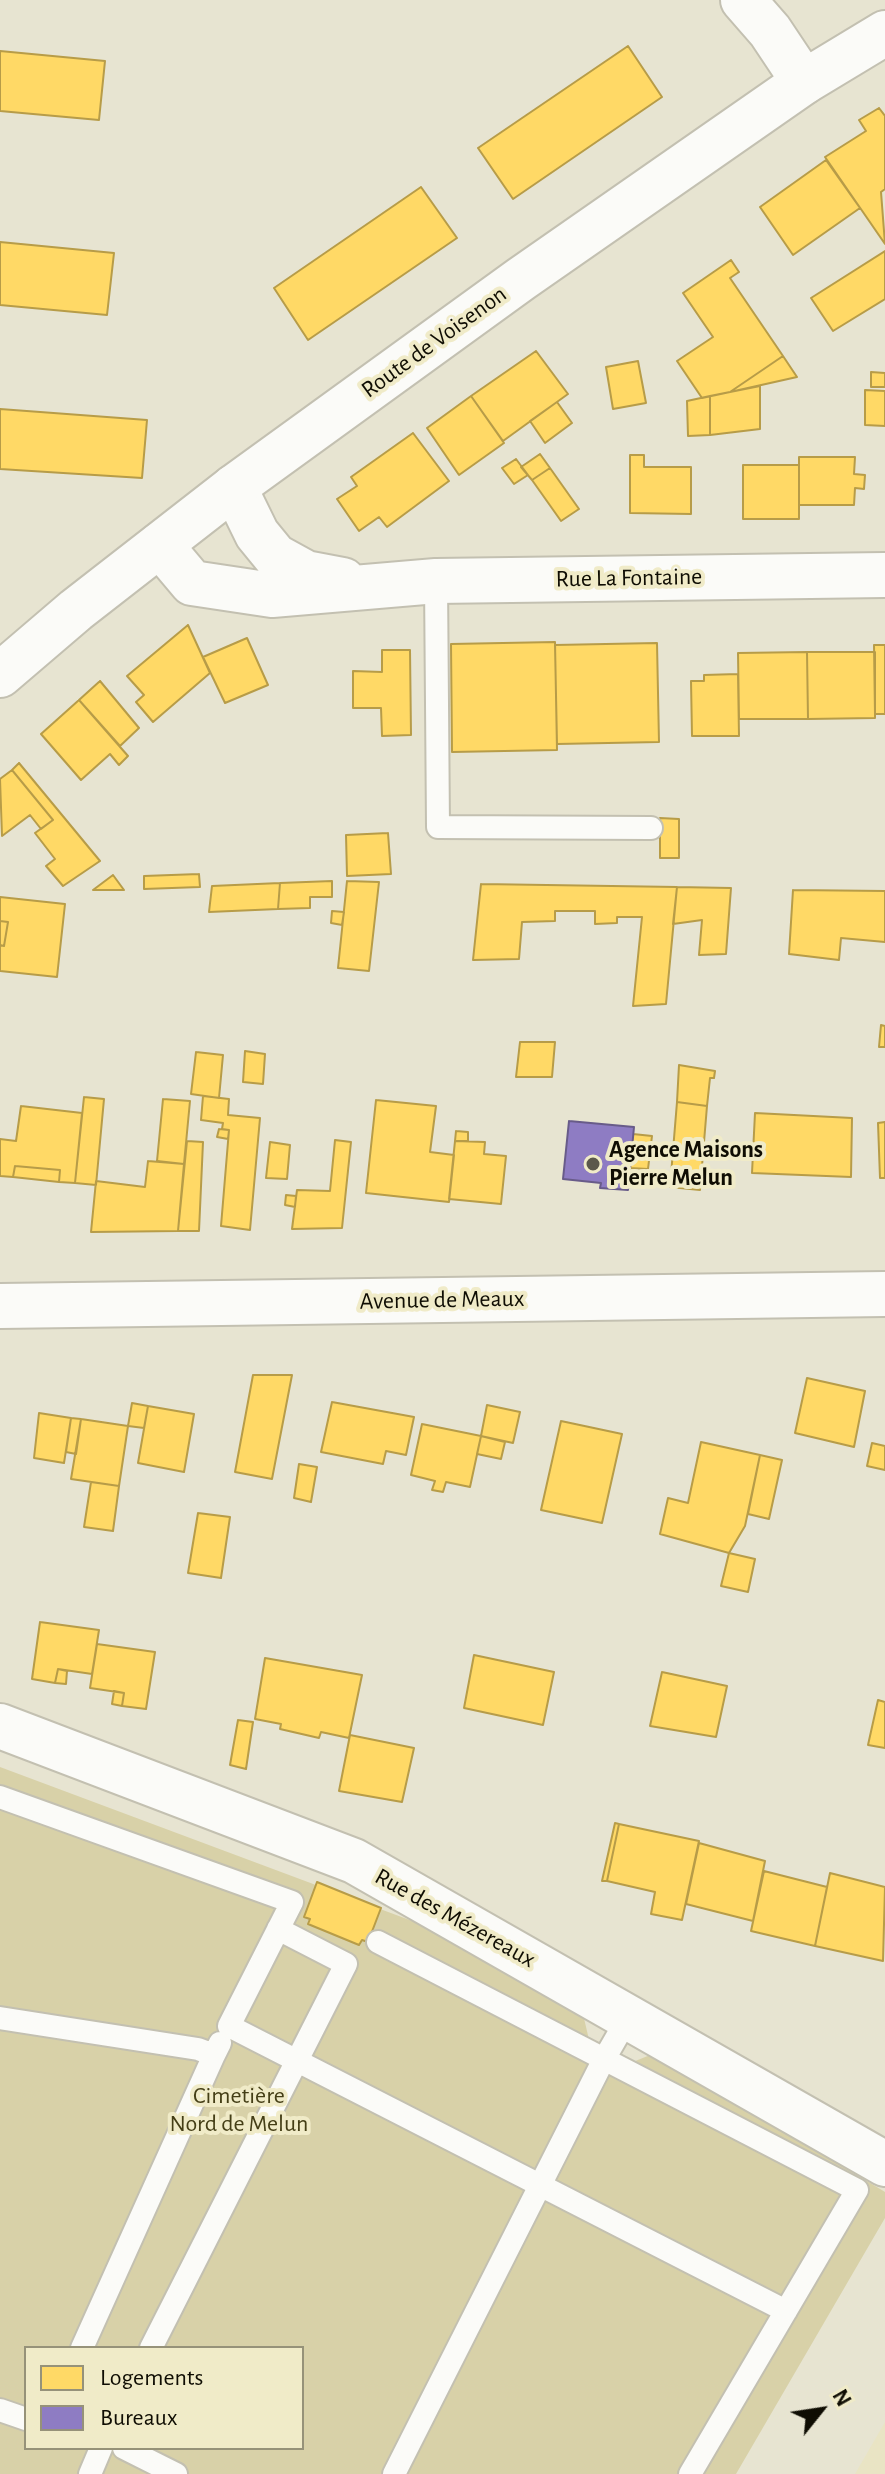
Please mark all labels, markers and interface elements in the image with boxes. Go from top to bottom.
street label: Route de Voisenon [356,280,512,404]
street label: Rue La Fontaine [555,562,703,594]
place label: Agence Maisons Pierre Melun [609,1136,763,1192]
marker: Agence Maisons Pierre Melun [584,1155,602,1173]
street label: Avenue de Meaux [359,1284,525,1316]
street label: Rue des Mézereaux [370,1862,540,1974]
park label: Cimetière Nord de Melun [170,2082,308,2138]
legend [24,2346,304,2450]
text: Logements [100,2366,203,2390]
north arrow [781,2370,861,2450]
text: N [828,2386,855,2410]
text: Bureaux [100,2406,177,2430]

